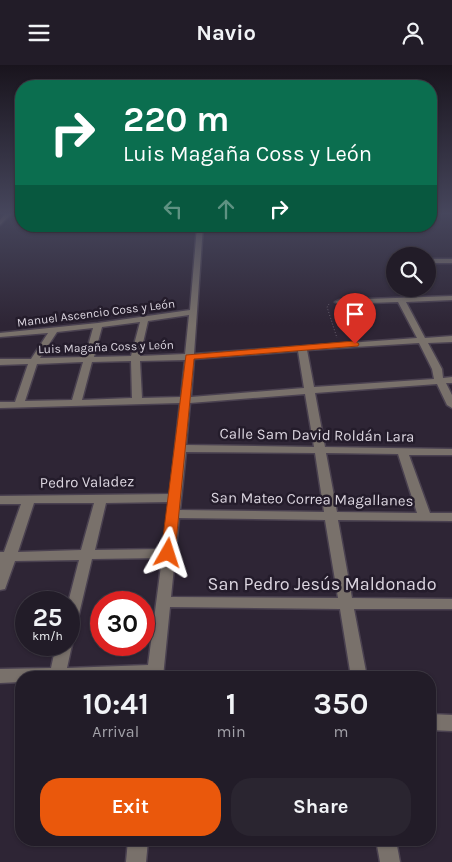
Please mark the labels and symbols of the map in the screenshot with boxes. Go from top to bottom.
pin [334,293,376,344]
street label: Manuel Ascencio Coss y León [16,296,176,330]
street label: Luis Magaña Coss y León [38,338,174,356]
street label: Calle Sam David Roldán Lara [219,424,415,446]
street label: Pedro Valadez [40,472,134,492]
street label: San Mateo Correa Magallanes [210,488,414,510]
position arrow [141,526,193,578]
street label: San Pedro Jesús Maldonado [208,573,437,595]
speed limit sign: 30 [90,591,155,656]

